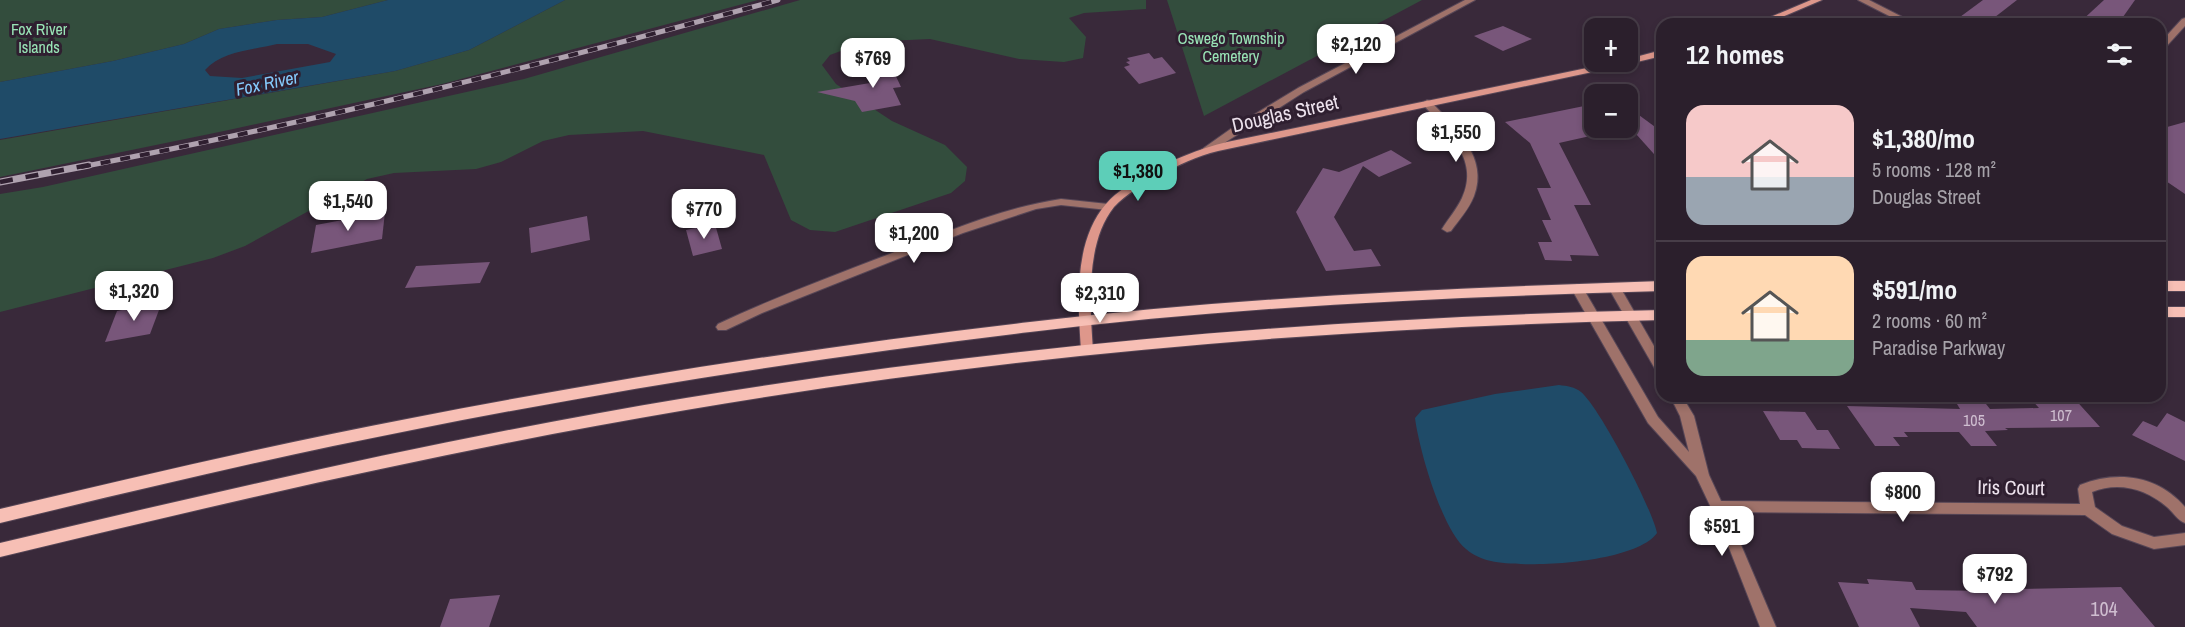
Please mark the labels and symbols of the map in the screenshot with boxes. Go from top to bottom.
park label: Fox River Islands [11,18,68,58]
pin: $2,120 [1307,24,1405,75]
park label: Oswego Township Cemetery [1178,27,1284,67]
pin: $769 [837,38,909,89]
water label: Fox River [233,64,302,102]
street label: Douglas Street [1229,88,1341,138]
pin: $1,550 [1407,112,1505,163]
pin: $1,380 [1089,151,1187,202]
pin: $1,540 [299,181,397,232]
pin: $770 [668,189,740,240]
pin: $1,200 [865,213,963,264]
pin: $1,320 [85,271,183,322]
pin: $2,310 [1051,273,1149,324]
house number: 107 [2050,404,2072,426]
house number: 105 [1963,409,1985,431]
pin: $800 [1867,472,1939,523]
street label: Iris Court [1977,473,2045,501]
pin: $591 [1686,506,1758,557]
pin: $792 [1959,554,2031,605]
house number: 104 [2090,595,2118,622]

